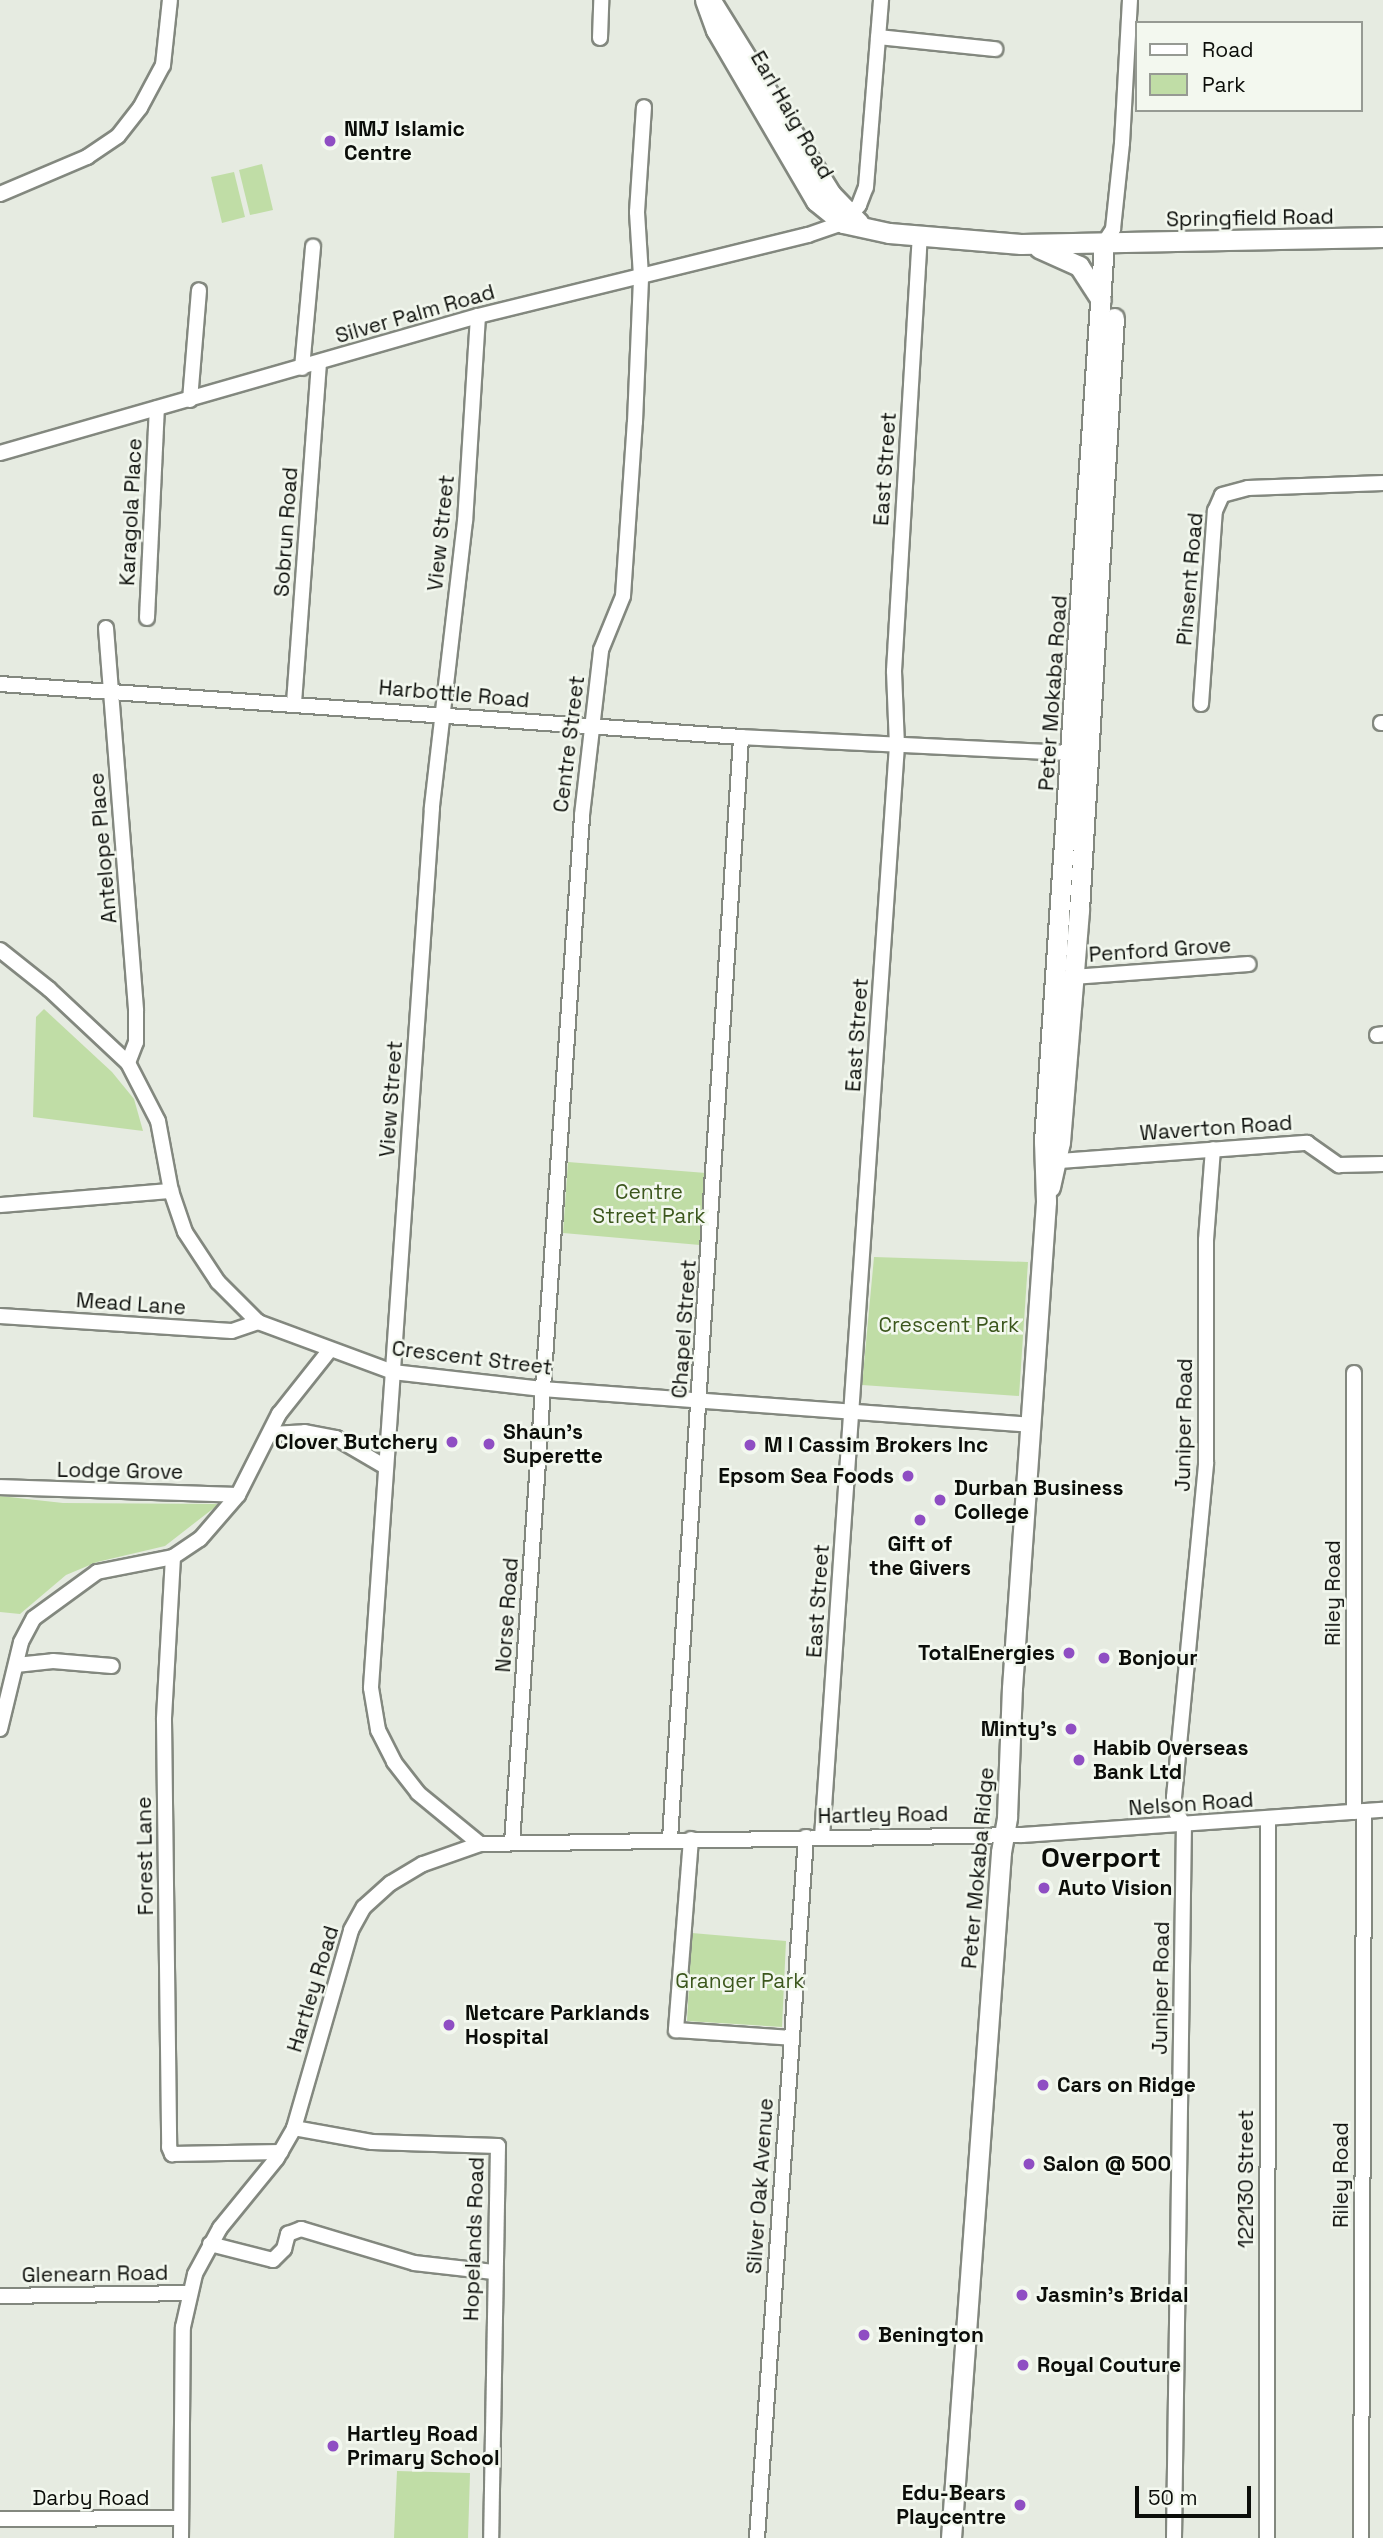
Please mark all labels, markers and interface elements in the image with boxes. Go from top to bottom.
legend [1134,21,1362,112]
text: Road [1202,36,1254,63]
street label: Earl Haig Road [745,46,839,184]
text: Park [1202,71,1246,98]
place label: NMJ Islamic Centre [344,116,465,166]
marker: NMJ Islamic Centre [322,133,338,149]
street label: Springfield Road [1166,204,1334,232]
street label: Silver Palm Road [333,279,497,349]
street label: East Street [868,411,902,527]
street label: Karagola Place [115,438,147,586]
street label: Sobrun Road [269,466,303,598]
street label: View Street [422,474,460,592]
street label: Pinsent Road [1172,511,1208,647]
street label: Peter Mokaba Road [1034,594,1072,792]
street label: Centre Street [548,674,590,814]
street label: Harbottle Road [378,675,530,713]
street label: Antelope Place [84,771,122,925]
street label: Penford Grove [1088,932,1232,968]
street label: East Street [840,977,874,1093]
street label: View Street [374,1040,408,1158]
street label: Waverton Road [1139,1110,1293,1146]
park label: Centre Street Park [592,1179,706,1229]
street label: Chapel Street [667,1259,701,1399]
street label: Mead Lane [75,1288,187,1320]
park label: Crescent Park [879,1312,1019,1338]
street label: Crescent Street [390,1336,554,1380]
street label: Juniper Road [1170,1358,1198,1492]
place label: Shaun's Superette [503,1419,603,1469]
place label: Clover Butchery [275,1429,438,1455]
place label: M I Cassim Brokers Inc [764,1432,988,1458]
marker: Clover Butchery [444,1434,460,1450]
marker: Shaun's Superette [481,1436,497,1452]
marker: M I Cassim Brokers Inc [742,1437,758,1453]
street label: Lodge Grove [57,1457,183,1485]
place label: Epsom Sea Foods [718,1463,894,1489]
marker: Epsom Sea Foods [900,1468,916,1484]
place label: Durban Business College [954,1475,1124,1525]
marker: Durban Business College [932,1492,948,1508]
marker: Gift of the Givers [912,1512,928,1528]
place label: Gift of the Givers [869,1531,971,1581]
street label: Riley Road [1320,1540,1346,1646]
street label: East Street [801,1543,835,1659]
street label: Norse Road [490,1557,524,1673]
place label: TotalEnergies [918,1640,1055,1666]
marker: TotalEnergies [1061,1645,1077,1661]
place label: Bonjour [1118,1645,1197,1671]
marker: Bonjour [1096,1650,1112,1666]
place label: Minty's [981,1716,1057,1742]
marker: Minty's [1063,1721,1079,1737]
place label: Habib Overseas Bank Ltd [1093,1735,1248,1785]
marker: Habib Overseas Bank Ltd [1071,1752,1087,1768]
street label: Peter Mokaba Ridge [957,1766,999,1970]
street label: Nelson Road [1128,1787,1254,1821]
street label: Forest Lane [131,1796,159,1916]
street label: Hartley Road [817,1801,949,1829]
district label: Overport [1041,1840,1161,1874]
place label: Auto Vision [1058,1875,1173,1901]
marker: Auto Vision [1036,1880,1052,1896]
street label: Juniper Road [1147,1921,1175,2055]
street label: Hartley Road [282,1923,344,2055]
park label: Granger Park [675,1968,805,1994]
place label: Netcare Parklands Hospital [465,2000,650,2050]
marker: Netcare Parklands Hospital [439,2015,459,2035]
place label: Cars on Ridge [1057,2072,1196,2098]
marker: Cars on Ridge [1035,2077,1051,2093]
street label: Silver Oak Avenue [741,2097,779,2275]
street label: 122130 Street [1233,2110,1259,2248]
street label: Riley Road [1328,2122,1354,2228]
place label: Salon @ 500 [1043,2151,1171,2177]
street label: Hopelands Road [459,2156,489,2322]
marker: Salon @ 500 [1021,2156,1037,2172]
street label: Glenearn Road [22,2260,168,2288]
place label: Jasmin's Bridal [1036,2282,1189,2308]
marker: Jasmin's Bridal [1014,2287,1030,2303]
place label: Benington [878,2322,984,2348]
marker: Benington [856,2327,872,2343]
place label: Royal Couture [1037,2352,1181,2378]
marker: Royal Couture [1015,2357,1031,2373]
place label: Hartley Road Primary School [347,2421,500,2471]
marker: Hartley Road Primary School [325,2438,341,2454]
scale bar [1138,2472,1254,2516]
place label: Edu-Bears Playcentre [896,2480,1006,2530]
text: 50 m [1148,2484,1198,2511]
street label: Darby Road [32,2485,150,2511]
marker: Edu-Bears Playcentre [1012,2497,1028,2513]

